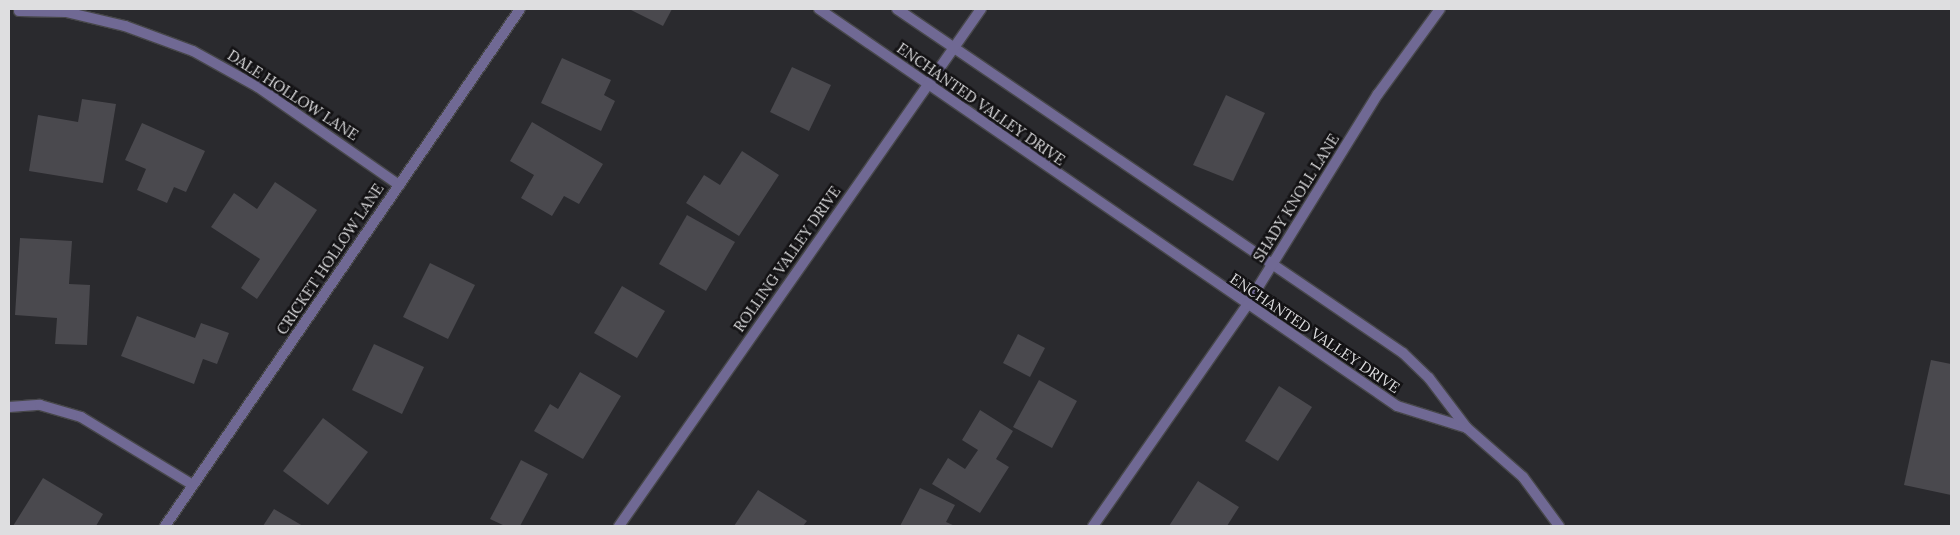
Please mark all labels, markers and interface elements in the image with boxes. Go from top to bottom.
street label: ENCHANTED VALLEY DRIVE [894,39,1068,169]
street label: DALE HOLLOW LANE [224,46,362,144]
street label: SHADY KNOLL LANE [1249,131,1343,265]
street label: CRICKET HOLLOW LANE [273,180,387,338]
street label: ROLLING VALLEY DRIVE [730,183,844,335]
street label: ENCHANTED VALLEY DRIVE [1227,269,1403,397]

